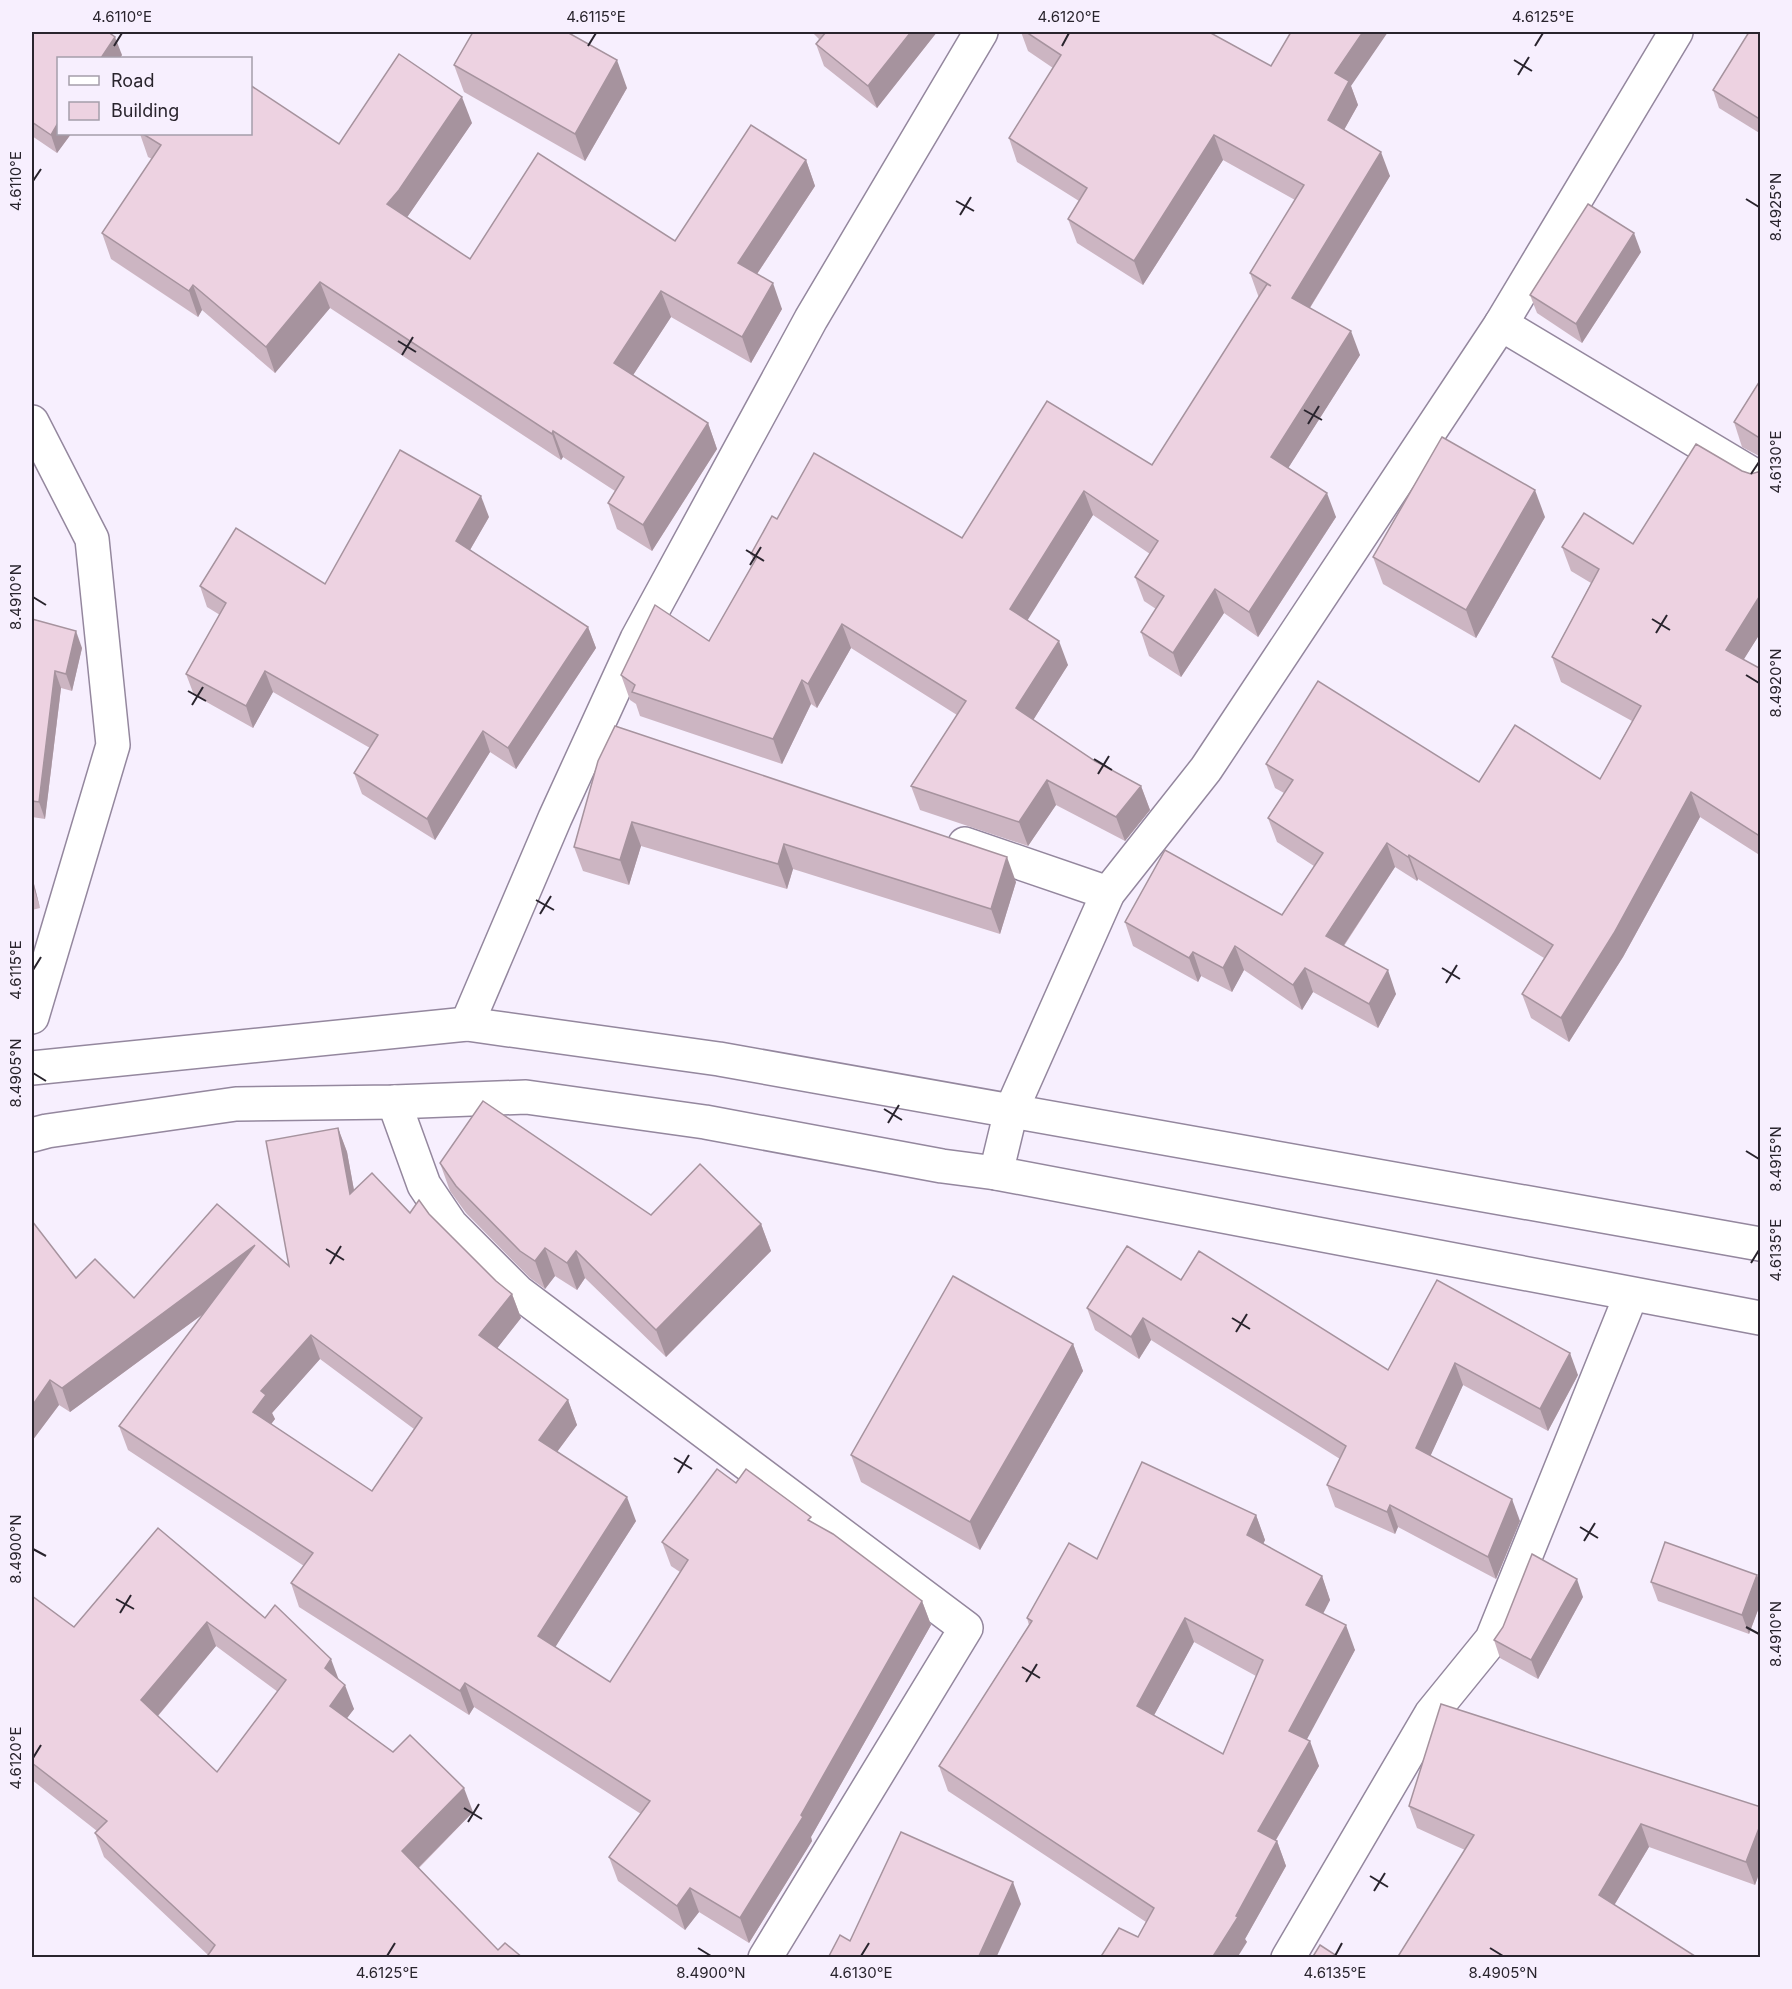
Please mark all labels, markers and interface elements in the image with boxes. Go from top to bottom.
text: 4.6110°E [92,7,152,26]
text: 4.6115°E [566,7,626,26]
text: 4.6120°E [1038,7,1101,26]
text: 4.6125°E [1512,7,1574,26]
legend [57,57,252,135]
text: Road [111,70,154,91]
text: Building [111,100,179,121]
text: 4.6110°E [6,151,25,211]
text: 8.4925°N [1766,173,1785,241]
text: 4.6130°E [1766,430,1785,494]
text: 8.4910°N [6,564,25,630]
text: 8.4920°N [1766,648,1785,718]
text: 4.6115°E [6,940,25,1000]
text: 8.4905°N [6,1039,25,1107]
text: 8.4915°N [1766,1126,1785,1192]
text: 4.6135°E [1766,1219,1785,1281]
text: 8.4900°N [6,1514,25,1584]
text: 8.4910°N [1766,1601,1785,1667]
text: 4.6120°E [6,1727,25,1790]
text: 4.6125°E [356,1963,418,1982]
text: 8.4900°N [676,1963,746,1982]
text: 4.6130°E [829,1963,893,1982]
text: 4.6135°E [1304,1963,1366,1982]
text: 8.4905°N [1469,1963,1537,1982]

